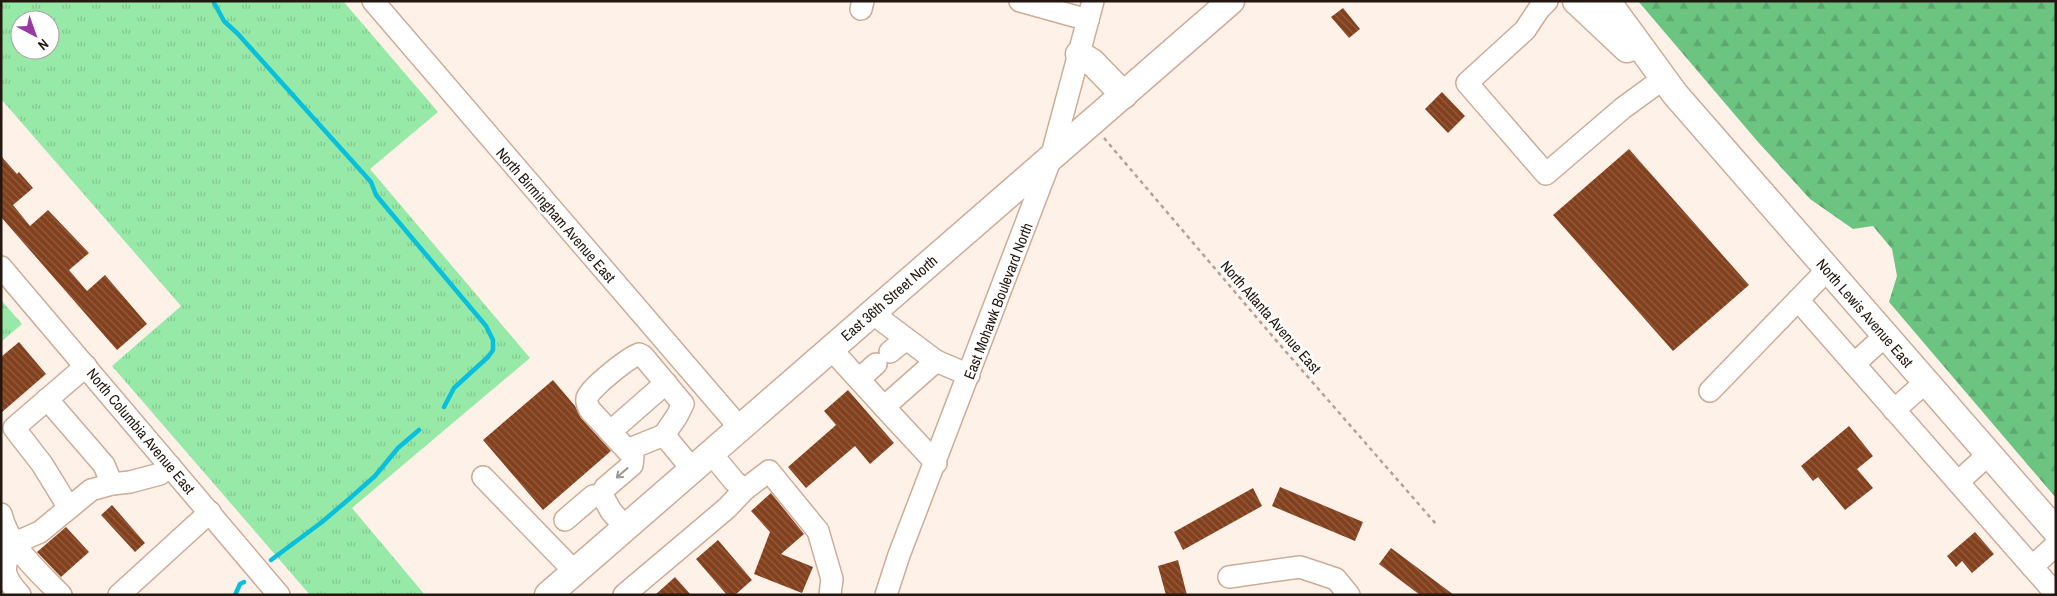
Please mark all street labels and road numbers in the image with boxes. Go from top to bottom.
street label: North Birmingham Avenue East [491,143,621,288]
street label: East Mohawk Boulevard North [958,220,1038,382]
street label: East 36th Street North [836,250,942,346]
street label: North Lewis Avenue East [1812,254,1919,372]
street label: North Atlanta Avenue East [1216,256,1326,378]
street label: North Columbia Avenue East [82,364,200,499]

